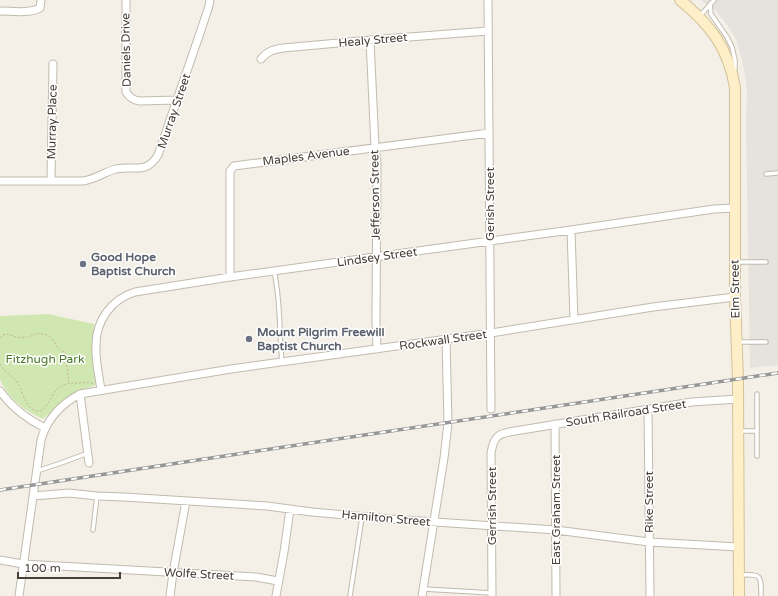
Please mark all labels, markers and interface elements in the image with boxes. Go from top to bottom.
street label: Daniels Drive [118,13,134,87]
street label: Healy Street [338,30,409,50]
street label: Murray Street [155,71,194,150]
street label: Murray Place [44,84,60,160]
street label: Maples Avenue [262,144,350,168]
street label: Jefferson Street [367,149,383,240]
street label: Gerish Street [483,167,497,241]
street label: Lindsey Street [336,244,419,270]
place label: Good Hope Baptist Church [91,250,176,279]
marker: Good Hope Baptist Church [78,259,88,269]
street label: Elm Street [727,259,743,319]
place label: Mount Pilgrim Freewill Baptist Church [257,325,385,354]
street label: Rockwall Street [398,327,488,353]
marker: Mount Pilgrim Freewill Baptist Church [244,334,254,344]
park label: Fitzhugh Park [6,352,85,366]
street label: South Railroad Street [565,397,688,429]
street label: East Graham Street [549,454,563,565]
street label: Gerrish Street [485,466,499,545]
street label: Rike Street [642,471,656,533]
street label: Hamilton Street [341,507,432,529]
scale bar [18,554,120,580]
text: 100 m [24,561,61,575]
street label: Wolfe Street [164,565,235,583]

